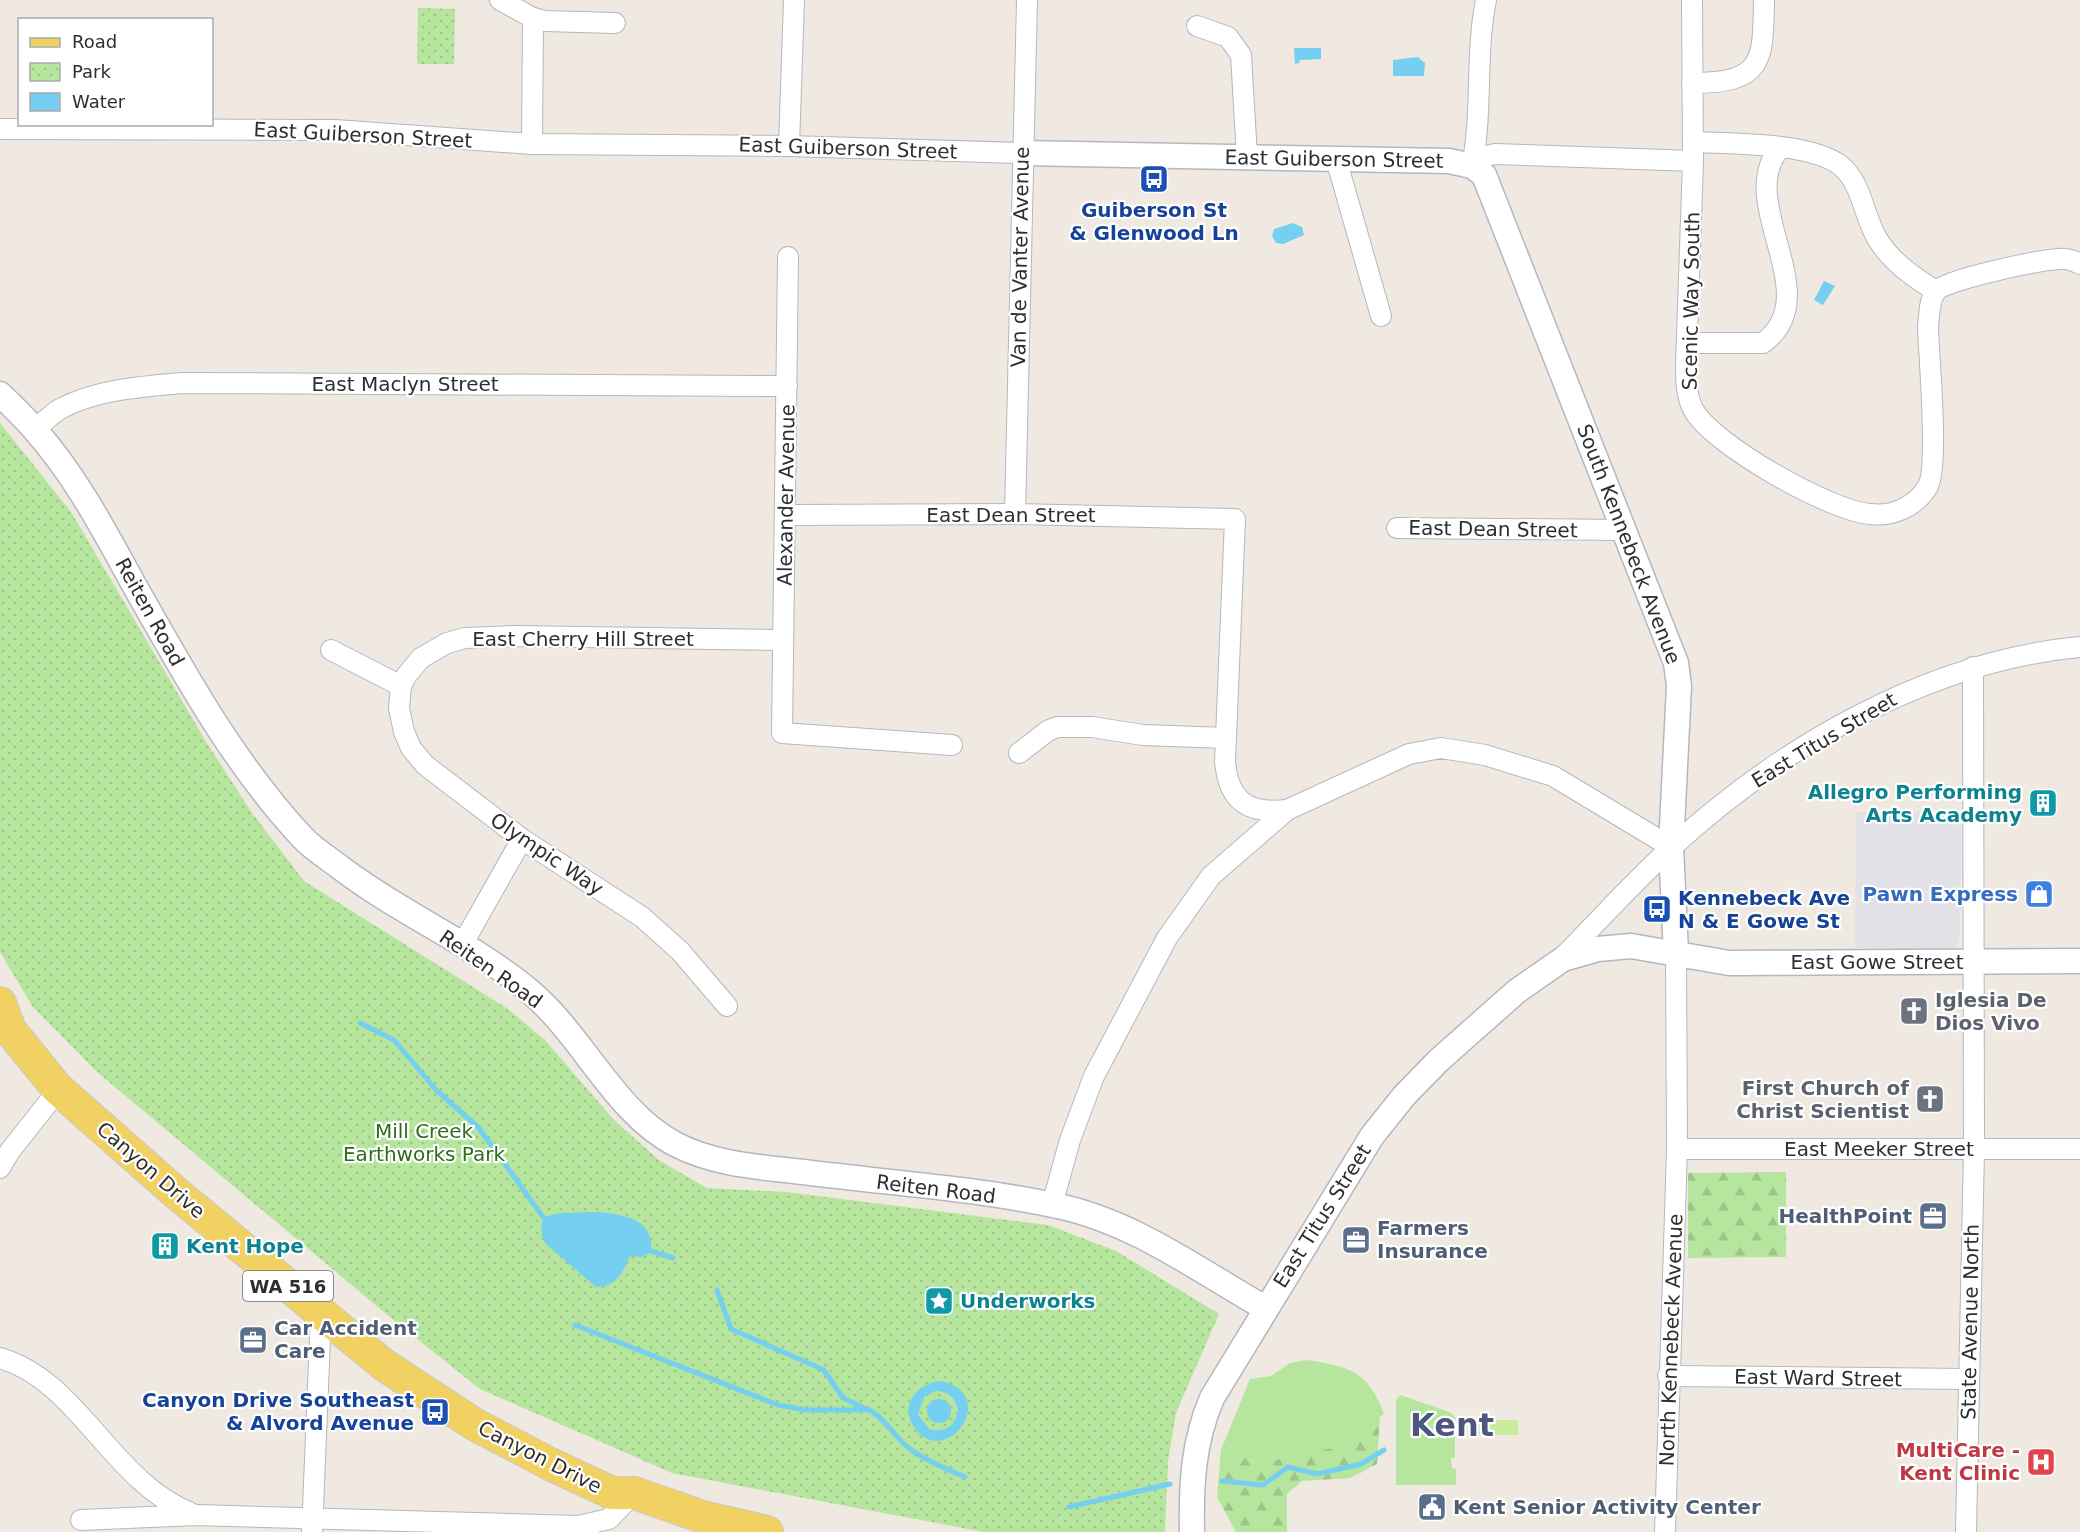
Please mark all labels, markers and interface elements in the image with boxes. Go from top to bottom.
legend [18,18,213,126]
text: Road [72,31,117,52]
text: Park [72,61,111,82]
text: Water [72,91,126,112]
street label: East Guiberson Street [253,117,473,153]
street label: East Guiberson Street [738,132,958,164]
street label: East Guiberson Street [1224,145,1444,173]
street label: Van de Vanter Avenue [1006,146,1034,368]
bus stop icon: Guiberson St & Glenwood Ln [1138,163,1170,195]
place label: Guiberson St & Glenwood Ln [1069,198,1239,245]
street label: Scenic Way South [1677,211,1705,391]
street label: East Maclyn Street [311,372,499,396]
street label: Alexander Avenue [772,404,800,586]
street label: South Kennebeck Avenue [1572,421,1686,667]
street label: East Dean Street [926,503,1096,527]
street label: East Dean Street [1408,516,1578,542]
street label: Reiten Road [110,554,190,670]
street label: East Cherry Hill Street [472,627,694,651]
street label: East Titus Street [1747,687,1901,793]
place label: Allegro Performing Arts Academy [1808,780,2022,827]
building icon: Allegro Performing Arts Academy [2027,787,2059,819]
street label: Olympic Way [486,807,608,901]
shop icon: Pawn Express [2023,878,2055,910]
place label: Pawn Express [1863,882,2018,906]
place label: Kennebeck Ave N & E Gowe St [1678,886,1850,933]
bus stop icon: Kennebeck Ave N & E Gowe St [1641,893,1673,925]
street label: Reiten Road [435,925,547,1013]
street label: East Gowe Street [1790,950,1964,974]
place label: Iglesia De Dios Vivo [1935,988,2047,1035]
church icon: Iglesia De Dios Vivo [1898,995,1930,1027]
place label: First Church of Christ Scientist [1736,1076,1909,1123]
church icon: First Church of Christ Scientist [1914,1083,1946,1115]
street label: Canyon Drive [92,1117,210,1223]
park label: Mill Creek Earthworks Park [343,1119,505,1166]
street label: East Meeker Street [1784,1137,1974,1161]
street label: East Titus Street [1268,1140,1376,1292]
street label: Reiten Road [875,1170,997,1208]
office icon: HealthPoint [1917,1200,1949,1232]
place label: HealthPoint [1778,1204,1912,1228]
street label: North Kennebeck Avenue [1655,1213,1687,1467]
place label: Farmers Insurance [1377,1216,1488,1263]
office icon: Farmers Insurance [1340,1224,1372,1256]
street label: State Avenue North [1956,1224,1984,1420]
building icon: Kent Hope [149,1230,181,1262]
place label: Kent Hope [186,1234,304,1258]
road number: WA 516 [243,1271,333,1301]
place icon: Underworks [923,1285,955,1317]
place label: Underworks [960,1289,1096,1313]
place label: Car Accident Care [274,1316,417,1363]
office icon: Car Accident Care [237,1324,269,1356]
street label: East Ward Street [1734,1365,1902,1391]
place label: Canyon Drive Southeast & Alvord Avenue [142,1388,414,1435]
bus stop icon: Canyon Drive Southeast & Alvord Avenue [419,1396,451,1428]
district label: Kent [1410,1406,1494,1444]
street label: Canyon Drive [474,1416,606,1498]
place label: MultiCare - Kent Clinic [1896,1438,2020,1485]
hospital icon: MultiCare - Kent Clinic [2025,1446,2057,1478]
public building icon: Kent Senior Activity Center [1416,1491,1448,1523]
place label: Kent Senior Activity Center [1453,1495,1761,1519]

